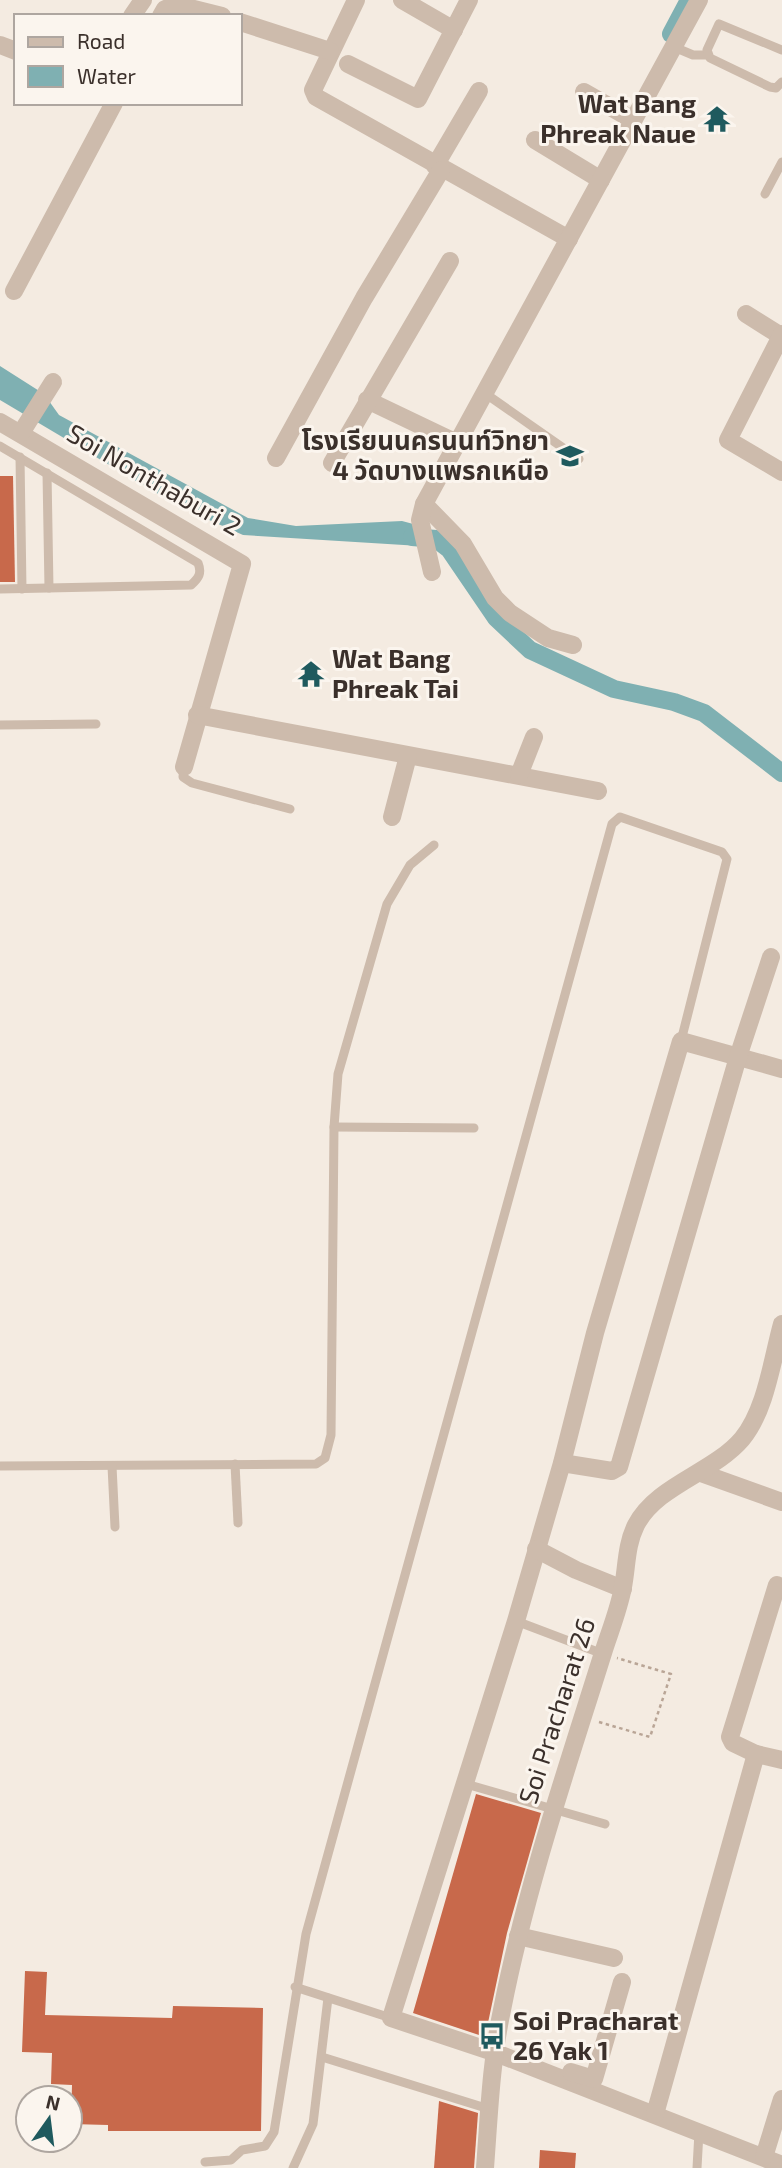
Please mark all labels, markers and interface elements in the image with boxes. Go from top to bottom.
legend [14,14,242,105]
text: Road [77,28,125,53]
text: Water [77,63,136,88]
place label: Wat Bang Phreak Naue [540,87,696,148]
temple icon: Wat Bang Phreak Naue [702,104,732,134]
street label: Soi Nonthaburi 2 [62,416,247,541]
place label: โรงเรียนนครนนท์วิทยา 4 วัดบางแพรกเหนือ [302,424,549,485]
school or university icon: โรงเรียนนครนนท์วิทยา 4 วัดบางแพรกเหนือ [555,441,585,471]
place label: Wat Bang Phreak Tai [332,642,459,703]
temple icon: Wat Bang Phreak Tai [296,659,326,689]
street label: Soi Pracharat 26 [511,1614,600,1807]
place label: Soi Pracharat 26 Yak 1 [513,2004,679,2065]
bus stop icon: Soi Pracharat 26 Yak 1 [477,2021,507,2051]
north arrow [14,2084,84,2154]
text: N [44,2089,63,2115]

